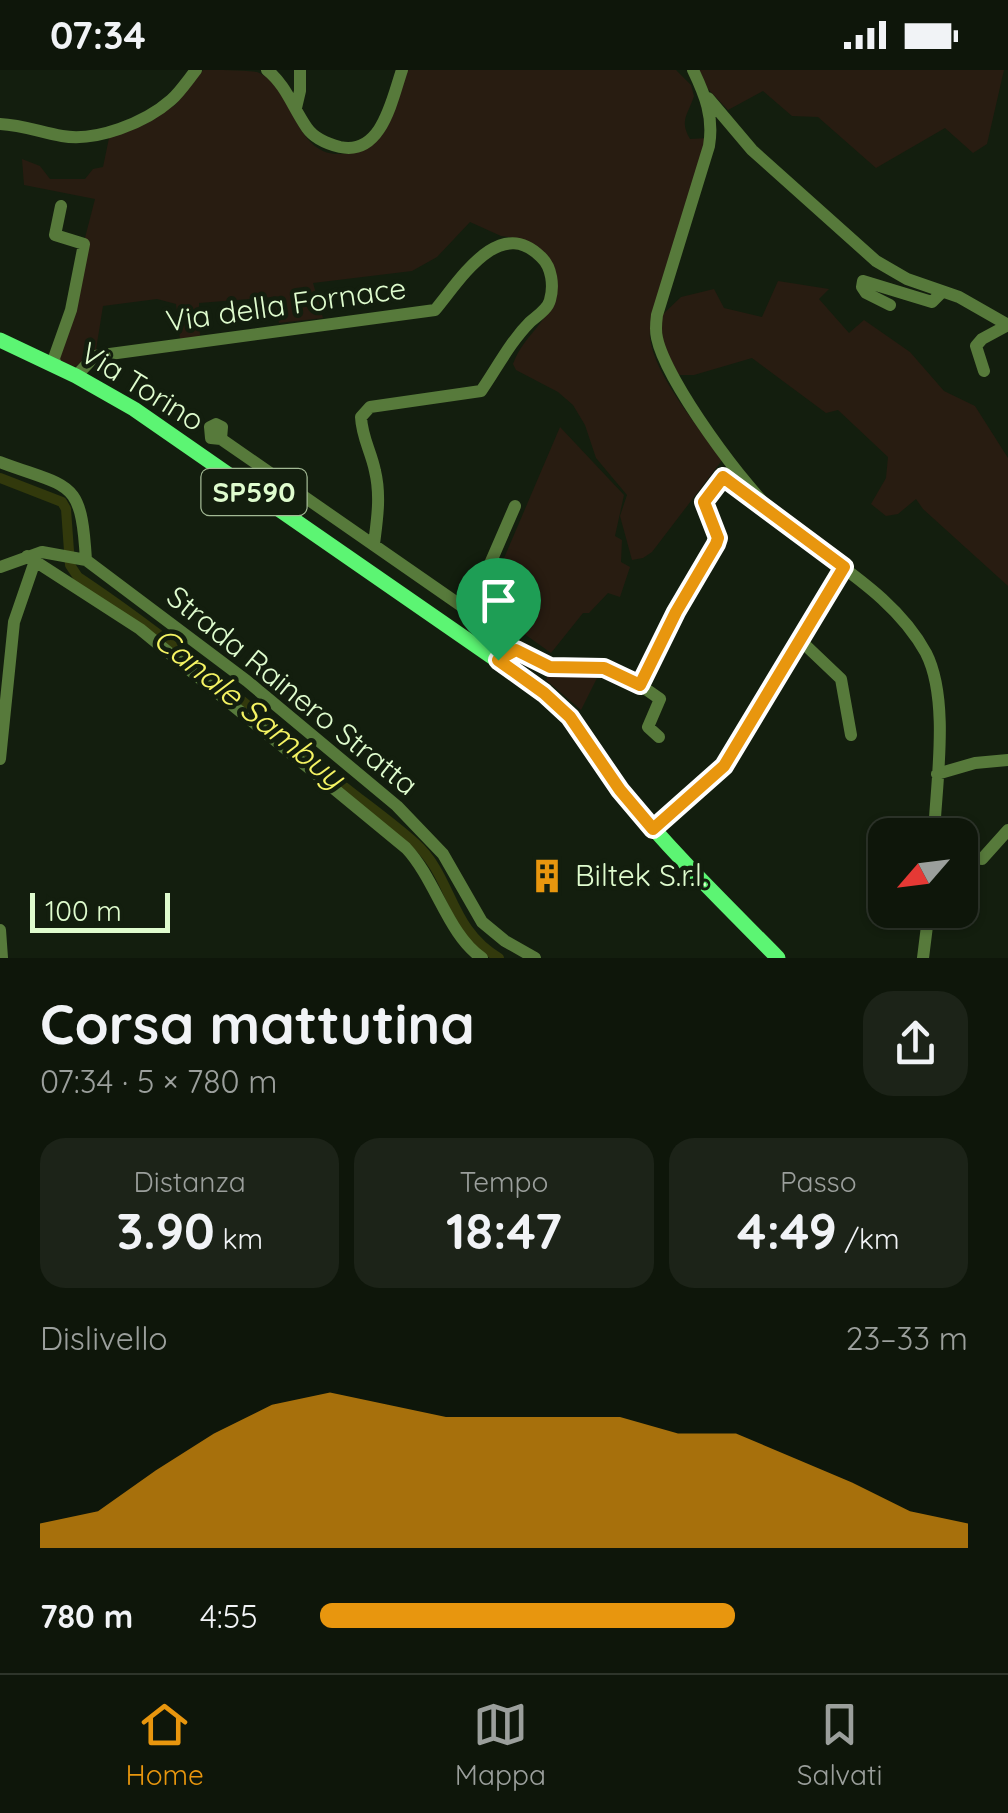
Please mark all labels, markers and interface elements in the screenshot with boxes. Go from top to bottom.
text: 07:34 [50,11,146,59]
street label: Via della Fornace [163,268,408,340]
street label: Via Torino [74,333,211,439]
road number: SP590 [202,469,306,515]
pin [456,558,541,661]
icon: arrive [471,573,526,628]
street label: Strada Rainero Stratta [159,577,426,803]
water label: Canale Sambuy [146,618,355,798]
north arrow [868,818,978,928]
map controls [868,818,978,928]
place label: Biltek S.r.l. [575,856,707,894]
building icon: Biltek S.r.l. [528,857,566,895]
scale bar [30,888,170,933]
text: 100 m [45,893,122,928]
text: Corsa mattutina [40,989,475,1058]
button: share [863,991,968,1096]
text: 07:34 · 5 × 780 m [40,1061,277,1101]
text: Distanza [134,1164,246,1199]
text: Tempo [460,1164,548,1199]
text: Passo [780,1164,857,1199]
text: 3.90 [116,1199,215,1262]
text: 18:47 [446,1199,562,1262]
text: 4:49 [737,1199,837,1262]
text: km [215,1221,263,1256]
text: /km [837,1221,900,1256]
text: Dislivello [40,1318,168,1358]
text: 23–33 m [846,1318,968,1358]
text: 780 m [40,1596,133,1636]
text: 4:55 [200,1596,258,1636]
tab: Home [125,1697,204,1792]
tab: Mappa [455,1697,546,1792]
tab: Salvati [797,1697,883,1792]

